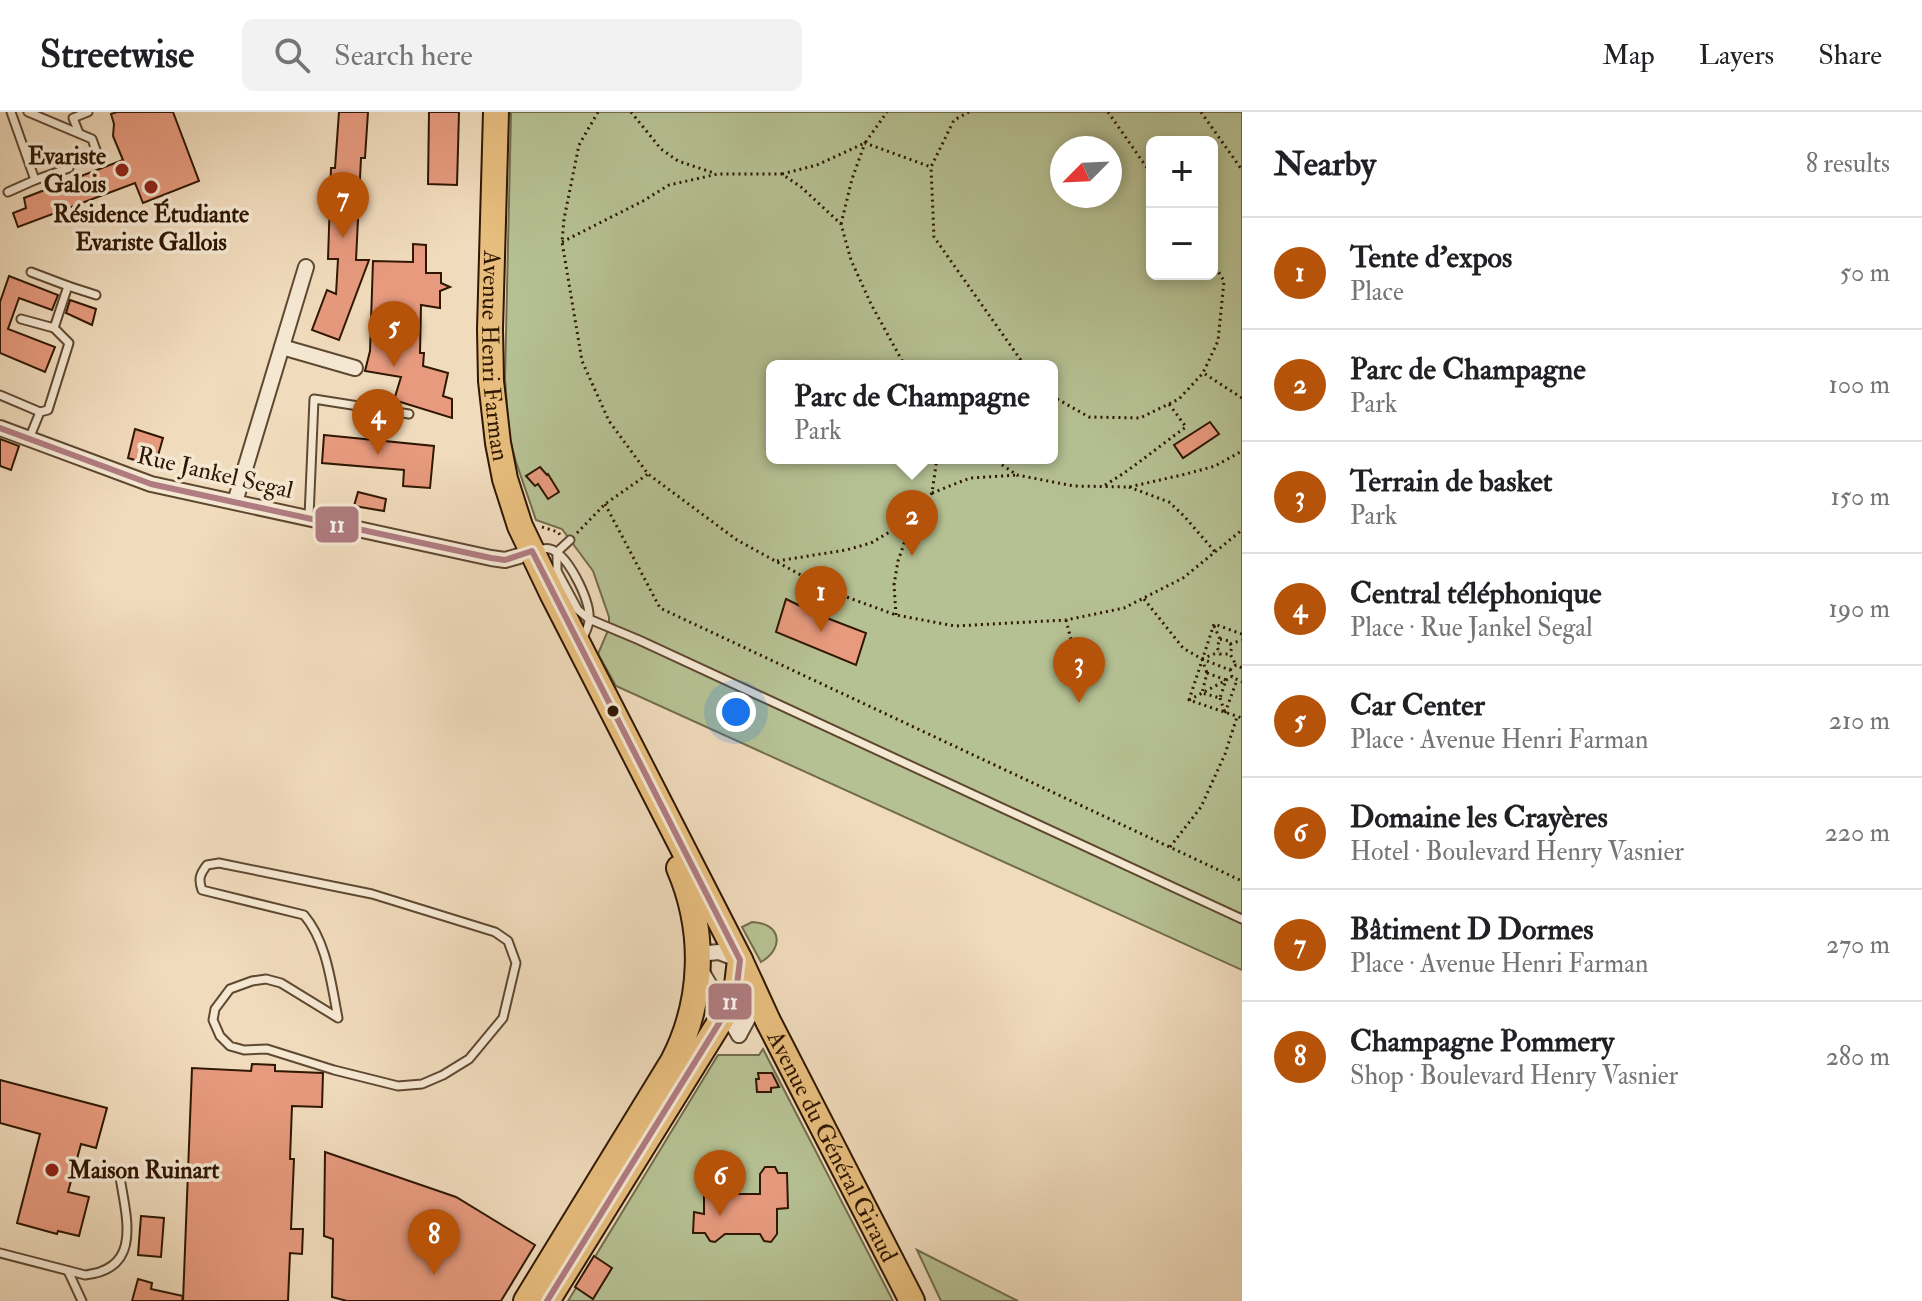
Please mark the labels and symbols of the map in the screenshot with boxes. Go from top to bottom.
north arrow [1050,136,1122,208]
place label: Evariste Galois [28,141,106,200]
marker: Evariste Galois [113,161,131,179]
pin: 7 [317,172,369,238]
marker: Résidence Étudiante Evariste Gallois [142,178,160,196]
place label: Résidence Étudiante Evariste Gallois [53,198,249,258]
street label: Avenue Henri Farman [474,249,517,464]
pin: 5 [368,301,420,367]
pin: 4 [352,389,404,455]
street label: Rue Jankel Segal [134,440,296,506]
pin: 2 [886,490,938,556]
line badge: 11 [314,505,360,544]
text: 11 [329,511,345,539]
pin: 1 [795,566,847,632]
pin: 3 [1053,637,1105,703]
your location [716,692,756,732]
unlabelled marker [605,703,621,719]
line badge: 11 [707,982,753,1021]
text: 11 [722,988,738,1016]
street label: Avenue du Général Giraud [760,1024,905,1267]
pin: 6 [694,1150,746,1216]
place label: Maison Ruinart [67,1155,219,1186]
marker: Maison Ruinart [43,1161,61,1179]
pin: 8 [408,1209,460,1275]

